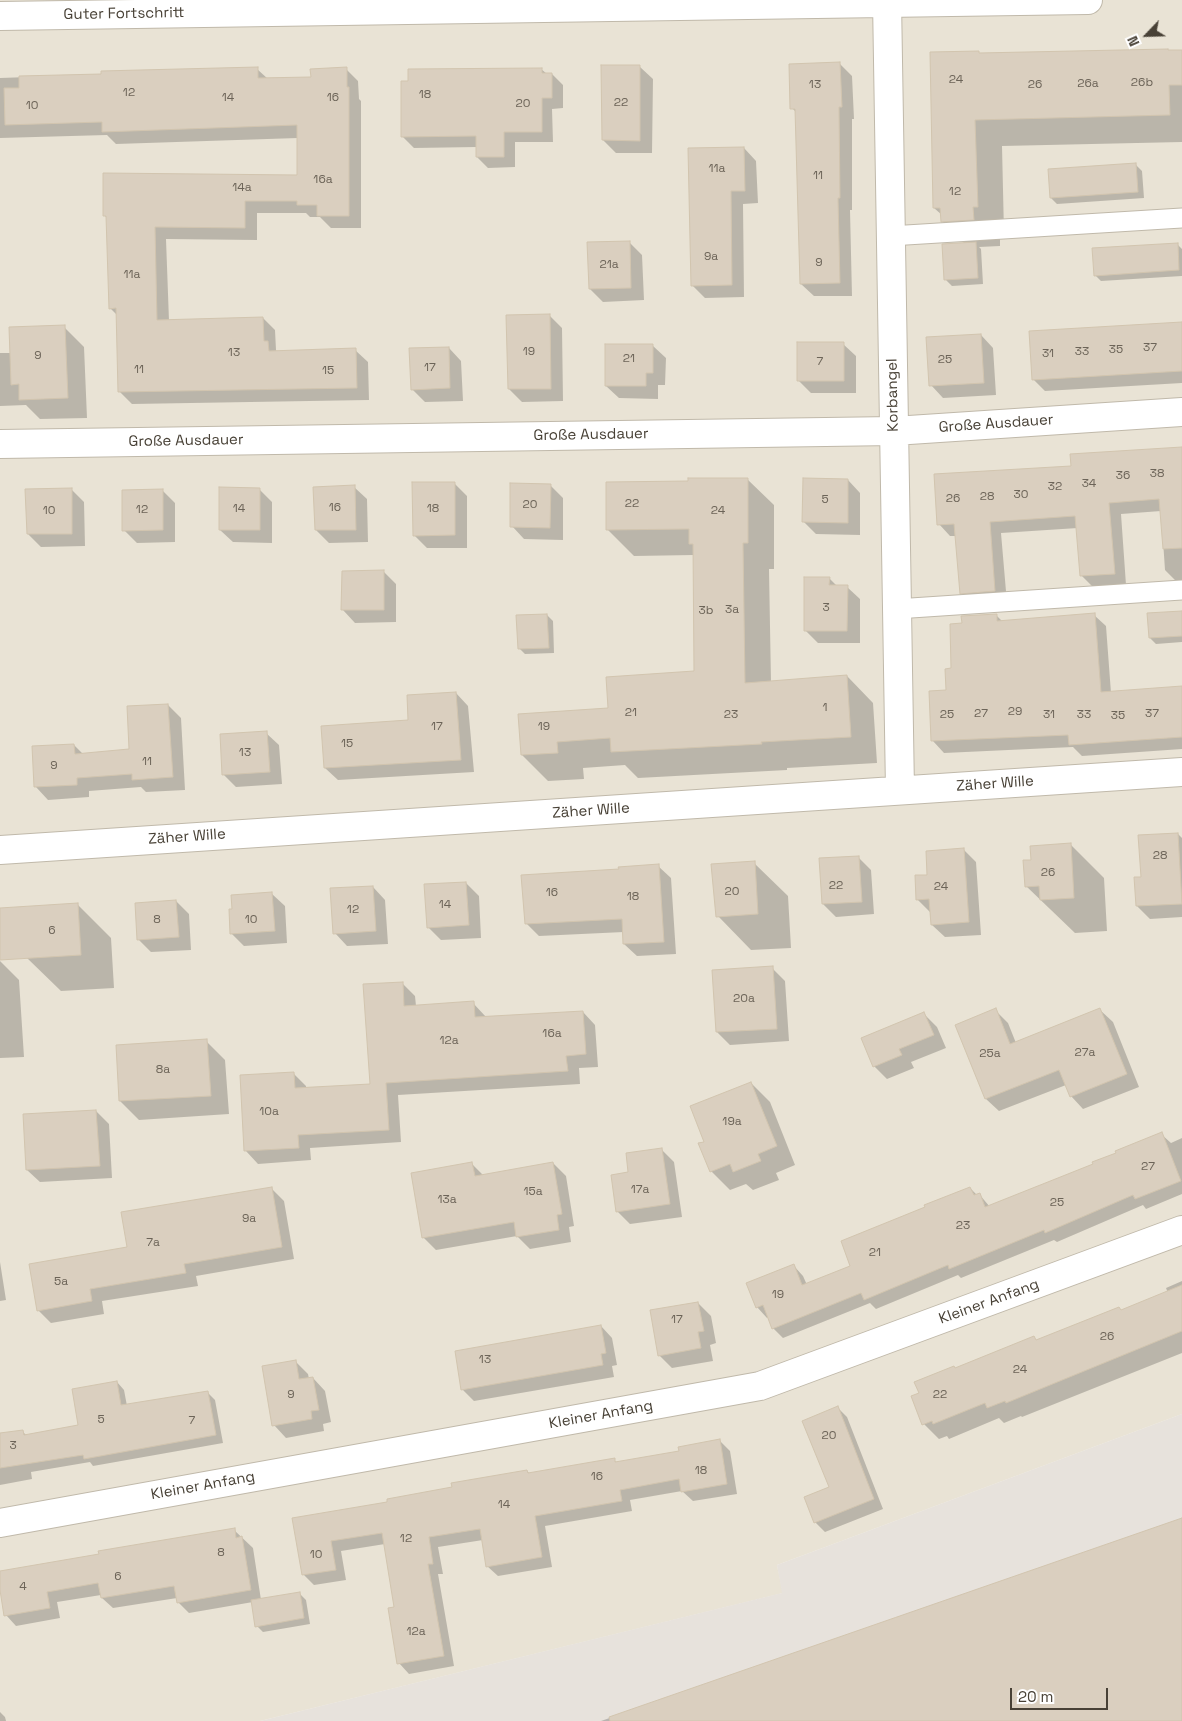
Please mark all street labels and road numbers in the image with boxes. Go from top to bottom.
street label: Guter Fortschritt [63,4,185,24]
street label: Korbangel [883,358,903,432]
street label: Große Ausdauer [938,411,1054,437]
street label: Große Ausdauer [533,425,649,445]
street label: Große Ausdauer [128,431,244,451]
street label: Zäher Wille [956,772,1034,796]
street label: Zäher Wille [552,799,630,823]
street label: Zäher Wille [148,825,226,849]
street label: Kleiner Anfang [936,1276,1042,1328]
street label: Kleiner Anfang [548,1397,654,1433]
street label: Kleiner Anfang [150,1468,256,1504]

